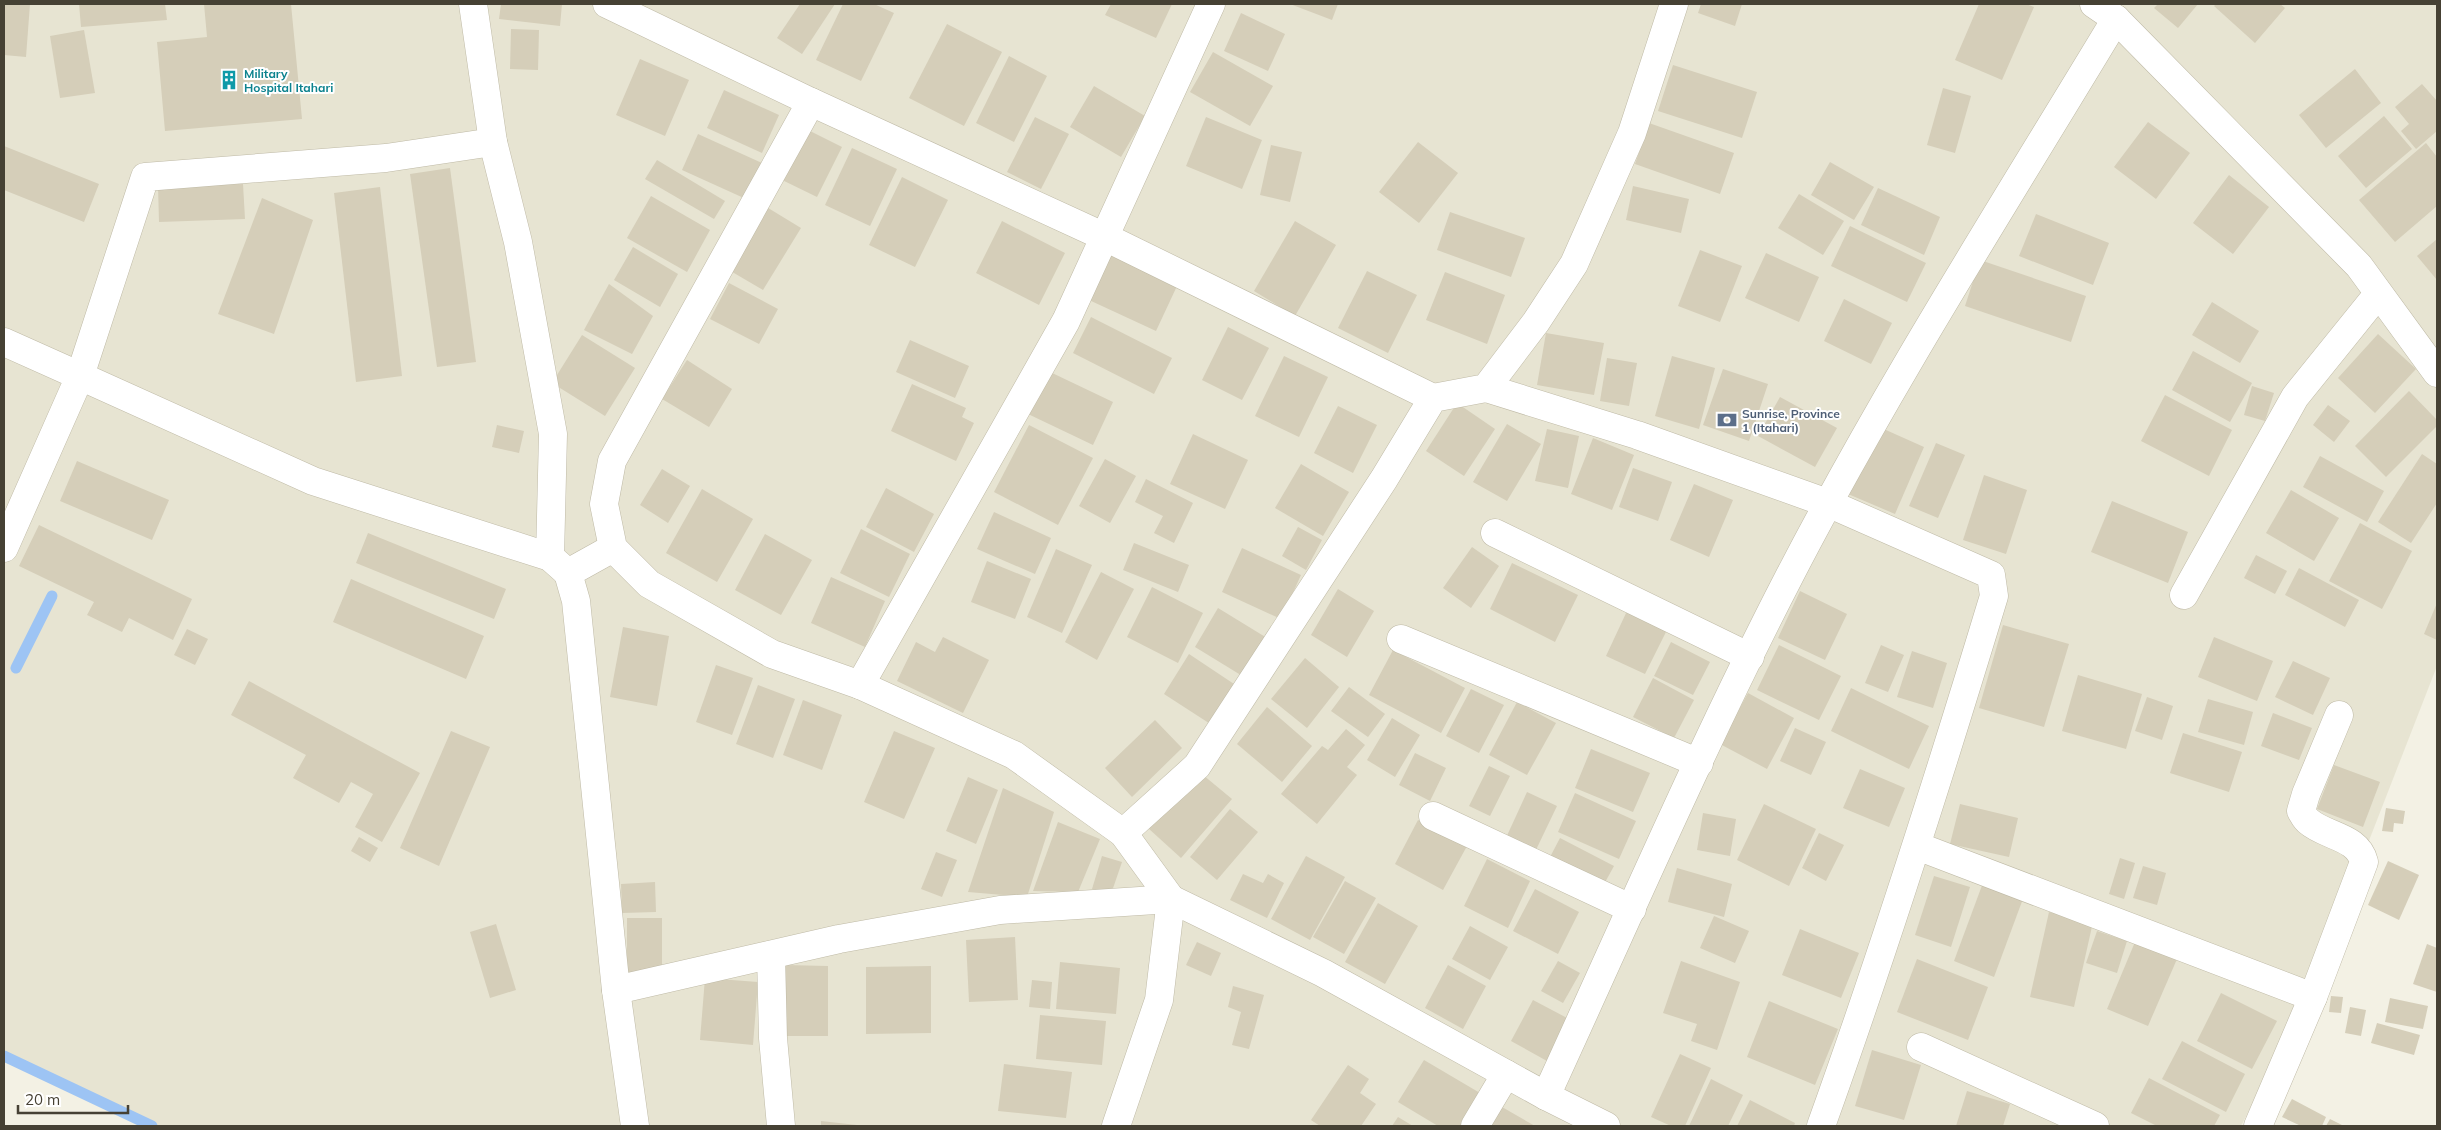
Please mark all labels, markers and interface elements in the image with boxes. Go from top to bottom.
place label: Military Hospital Itahari [244,66,333,95]
building icon: Military Hospital Itahari [218,69,240,91]
place label: Sunrise, Province 1 (Itahari) [1742,406,1840,435]
bank icon: Sunrise, Province 1 (Itahari) [1716,409,1738,431]
scale bar [18,1082,128,1114]
text: 20 m [25,1090,60,1109]

